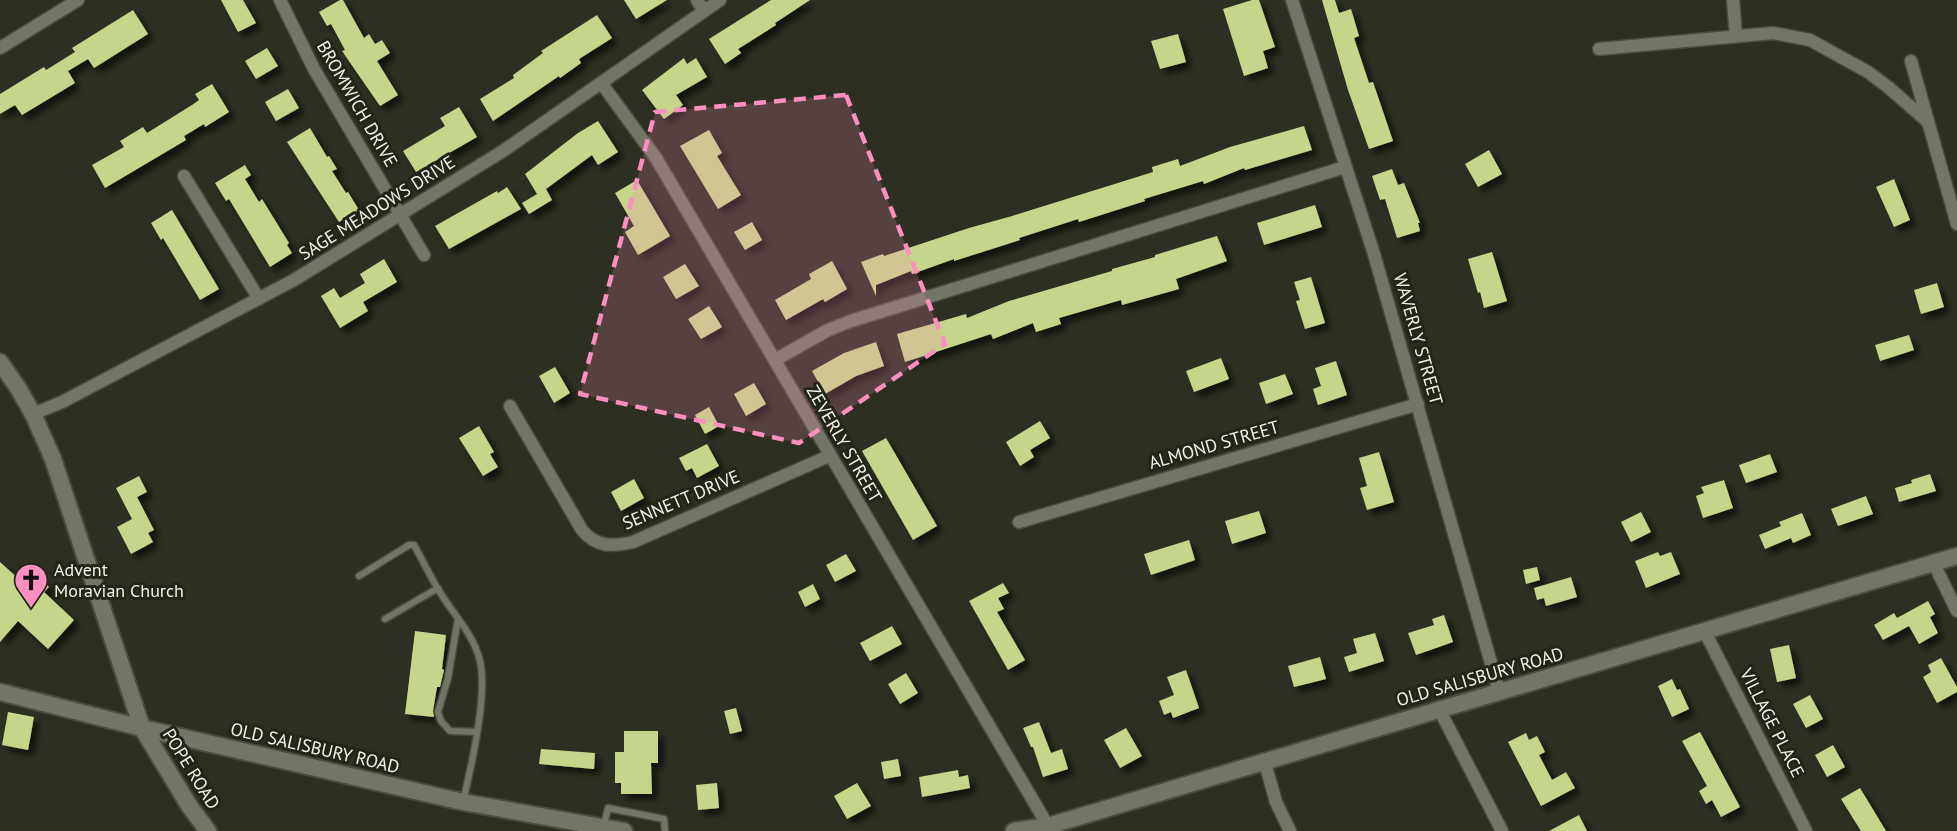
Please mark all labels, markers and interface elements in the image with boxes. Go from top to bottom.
street label: BROMWICH DRIVE [312,37,403,171]
street label: SAGE MEADOWS DRIVE [294,150,459,265]
street label: WAVERLY STREET [1389,270,1448,407]
street label: ZEVERLY STREET [802,381,887,506]
street label: ALMOND STREET [1146,415,1282,474]
street label: SENNETT DRIVE [619,465,743,535]
place label: Advent Moravian Church [54,558,184,602]
church icon: Advent Moravian Church [13,562,49,609]
street label: OLD SALISBURY ROAD [1394,642,1566,711]
street label: VILLAGE PLACE [1735,664,1810,781]
street label: OLD SALISBURY ROAD [228,717,402,778]
street label: POPE ROAD [158,724,225,813]

